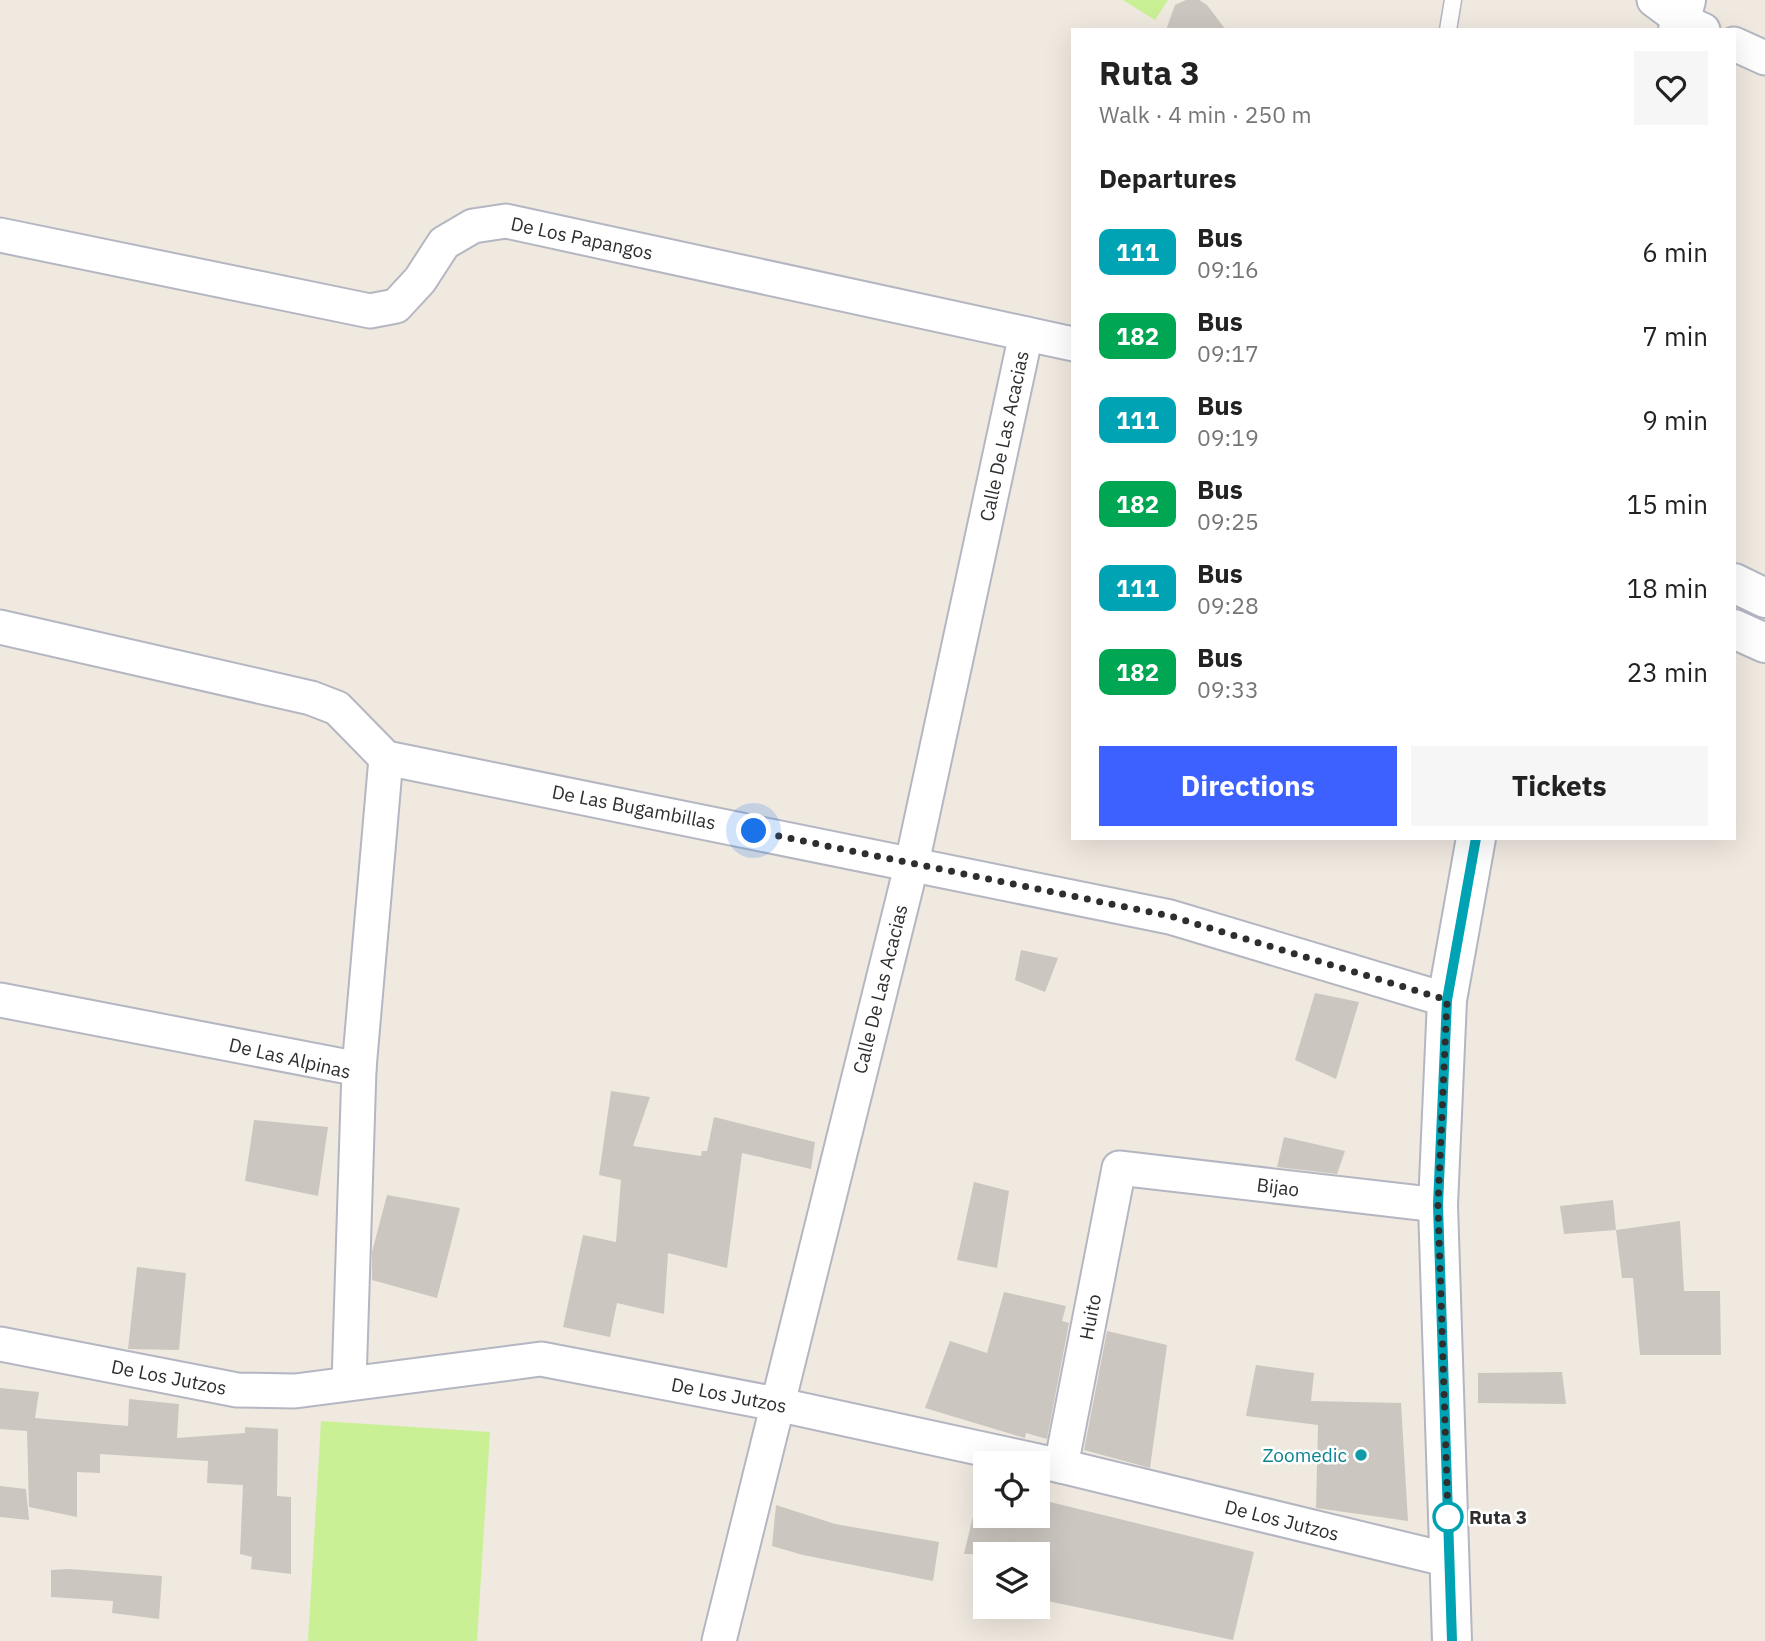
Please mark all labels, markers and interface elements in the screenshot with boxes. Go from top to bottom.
text: Ruta 3 [1099,51,1200,94]
button: heart [1634,51,1708,125]
text: Walk · 4 min · 250 m [1099,99,1312,129]
text: Departures [1099,161,1237,195]
street label: De Los Papangos [509,211,655,265]
text: Bus [1197,220,1243,254]
text: 6 min [1642,235,1708,269]
text: 111 [1116,236,1159,268]
text: 09:16 [1197,254,1259,284]
text: Bus [1197,304,1243,338]
text: 7 min [1642,319,1708,353]
text: 182 [1116,320,1159,352]
text: 09:17 [1197,338,1259,368]
street label: Calle De Las Acacias [974,349,1034,523]
text: Bus [1197,388,1243,422]
text: 9 min [1642,403,1708,437]
text: 111 [1116,404,1159,436]
text: 09:19 [1197,422,1259,452]
text: Bus [1197,472,1243,506]
text: 15 min [1627,487,1708,521]
text: 182 [1116,488,1159,520]
text: 09:25 [1197,506,1259,536]
text: Bus [1197,556,1243,590]
text: 18 min [1627,571,1708,605]
text: 111 [1116,572,1159,604]
text: 09:28 [1197,590,1259,620]
text: Bus [1197,640,1243,674]
text: 23 min [1627,655,1708,689]
text: 182 [1116,656,1159,688]
text: 09:33 [1197,674,1259,704]
button: Directions [1099,746,1397,826]
button: Tickets [1411,746,1708,826]
street label: De Las Bugambillas [550,779,718,835]
your location [736,813,771,848]
street label: Calle De Las Acacias [847,902,913,1076]
street label: De Las Alpinas [227,1032,353,1084]
street label: Bijao [1255,1172,1301,1202]
street label: Huito [1074,1292,1106,1342]
street label: De Los Jutzos [109,1354,229,1400]
street label: De Los Jutzos [669,1372,789,1418]
place label: Zoomedic [1262,1443,1347,1467]
marker: Zoomedic [1353,1447,1369,1463]
map controls [973,1451,1050,1619]
button: locate [973,1451,1050,1528]
street label: De Los Jutzos [1222,1494,1342,1546]
marker: Ruta 3 [1433,1502,1463,1532]
place label: Ruta 3 [1469,1505,1527,1529]
button: layers [973,1542,1050,1619]

